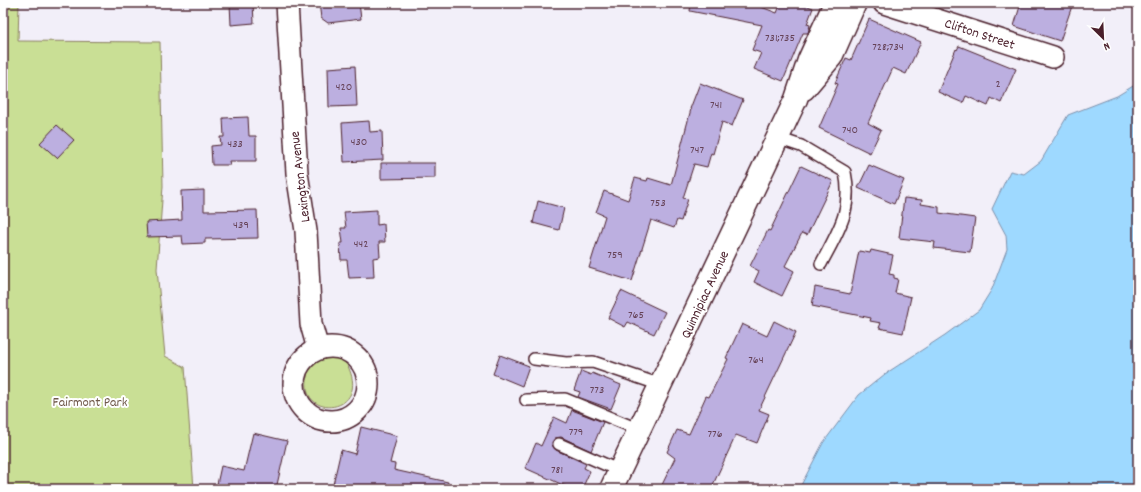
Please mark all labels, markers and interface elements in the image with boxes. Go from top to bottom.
street label: Clifton Street [942,14,1017,56]
north arrow [1083,18,1123,58]
house number: 731;735 [765,30,795,47]
text: N [1100,37,1112,54]
house number: 728;734 [872,39,904,56]
house number: 2 [995,76,1001,93]
house number: 420 [336,79,352,96]
house number: 741 [710,97,722,114]
house number: 740 [842,122,858,139]
street label: Lexington Avenue [285,130,316,223]
house number: 430 [351,134,367,151]
house number: 433 [227,136,243,153]
house number: 747 [690,142,704,159]
house number: 753 [650,195,666,212]
house number: 439 [233,217,249,234]
house number: 442 [353,236,369,253]
house number: 759 [607,247,623,264]
street label: Quinnipiac Avenue [677,248,735,342]
house number: 765 [628,307,644,324]
house number: 764 [748,352,764,369]
house number: 773 [590,382,604,399]
park label: Fairmont Park [52,393,128,413]
house number: 779 [569,424,583,441]
house number: 776 [707,426,723,443]
house number: 781 [551,462,563,479]

